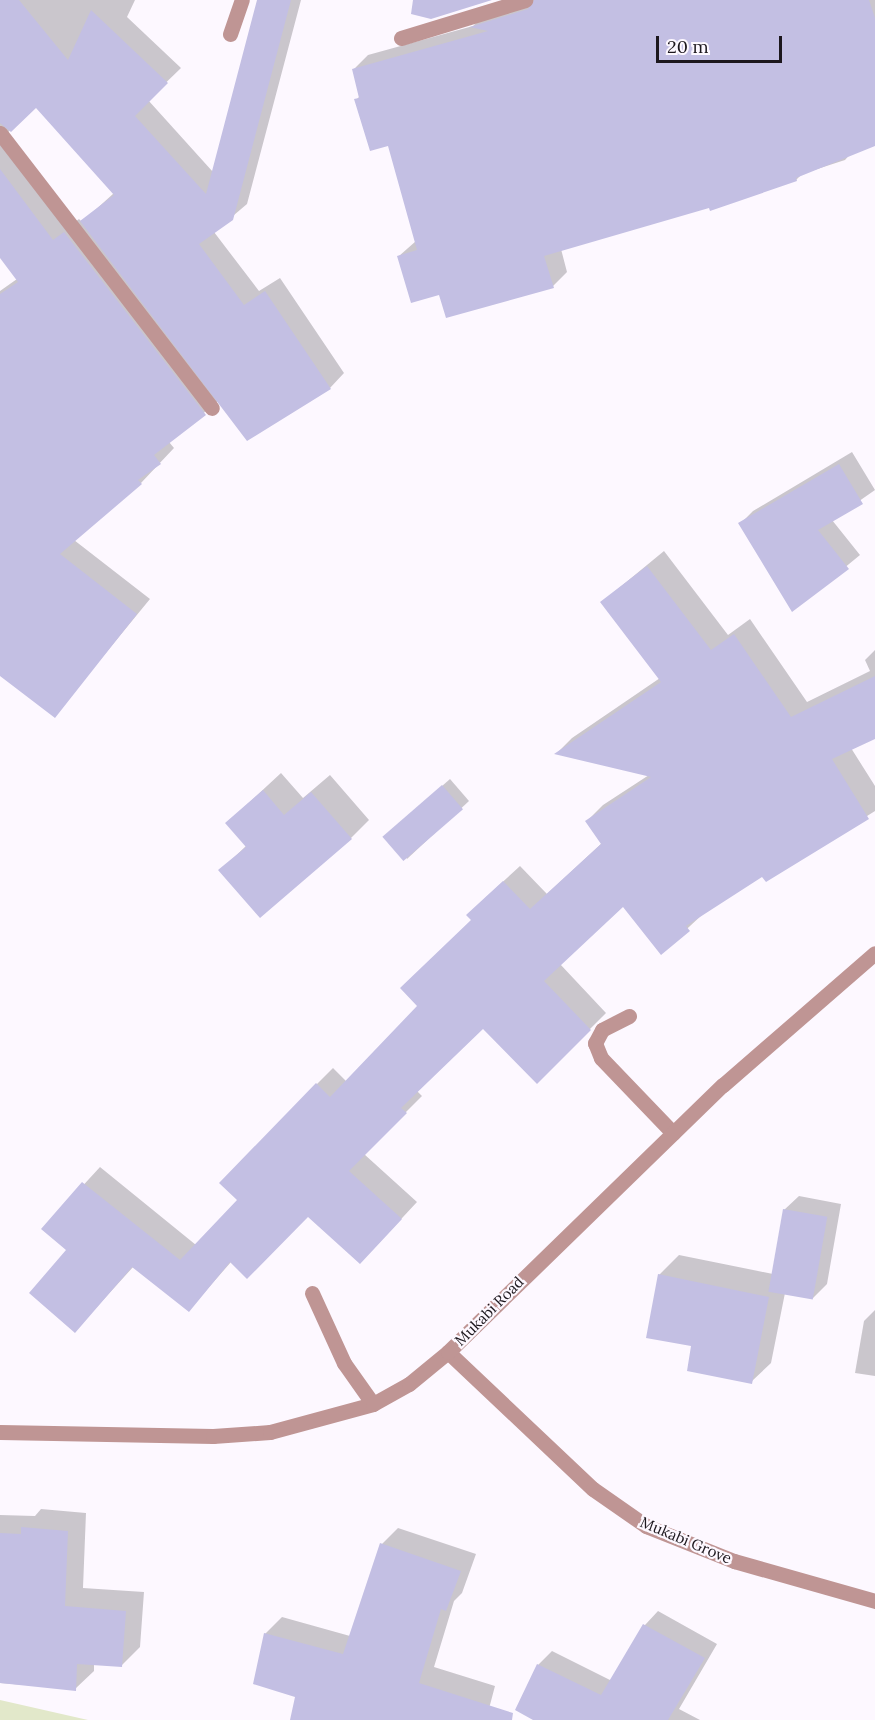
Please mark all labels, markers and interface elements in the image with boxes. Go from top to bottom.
scale bar [659,24,785,62]
text: 20 m [667,35,709,58]
street label: Mukabi Road [451,1273,527,1349]
street label: Mukabi Grove [638,1513,734,1567]

